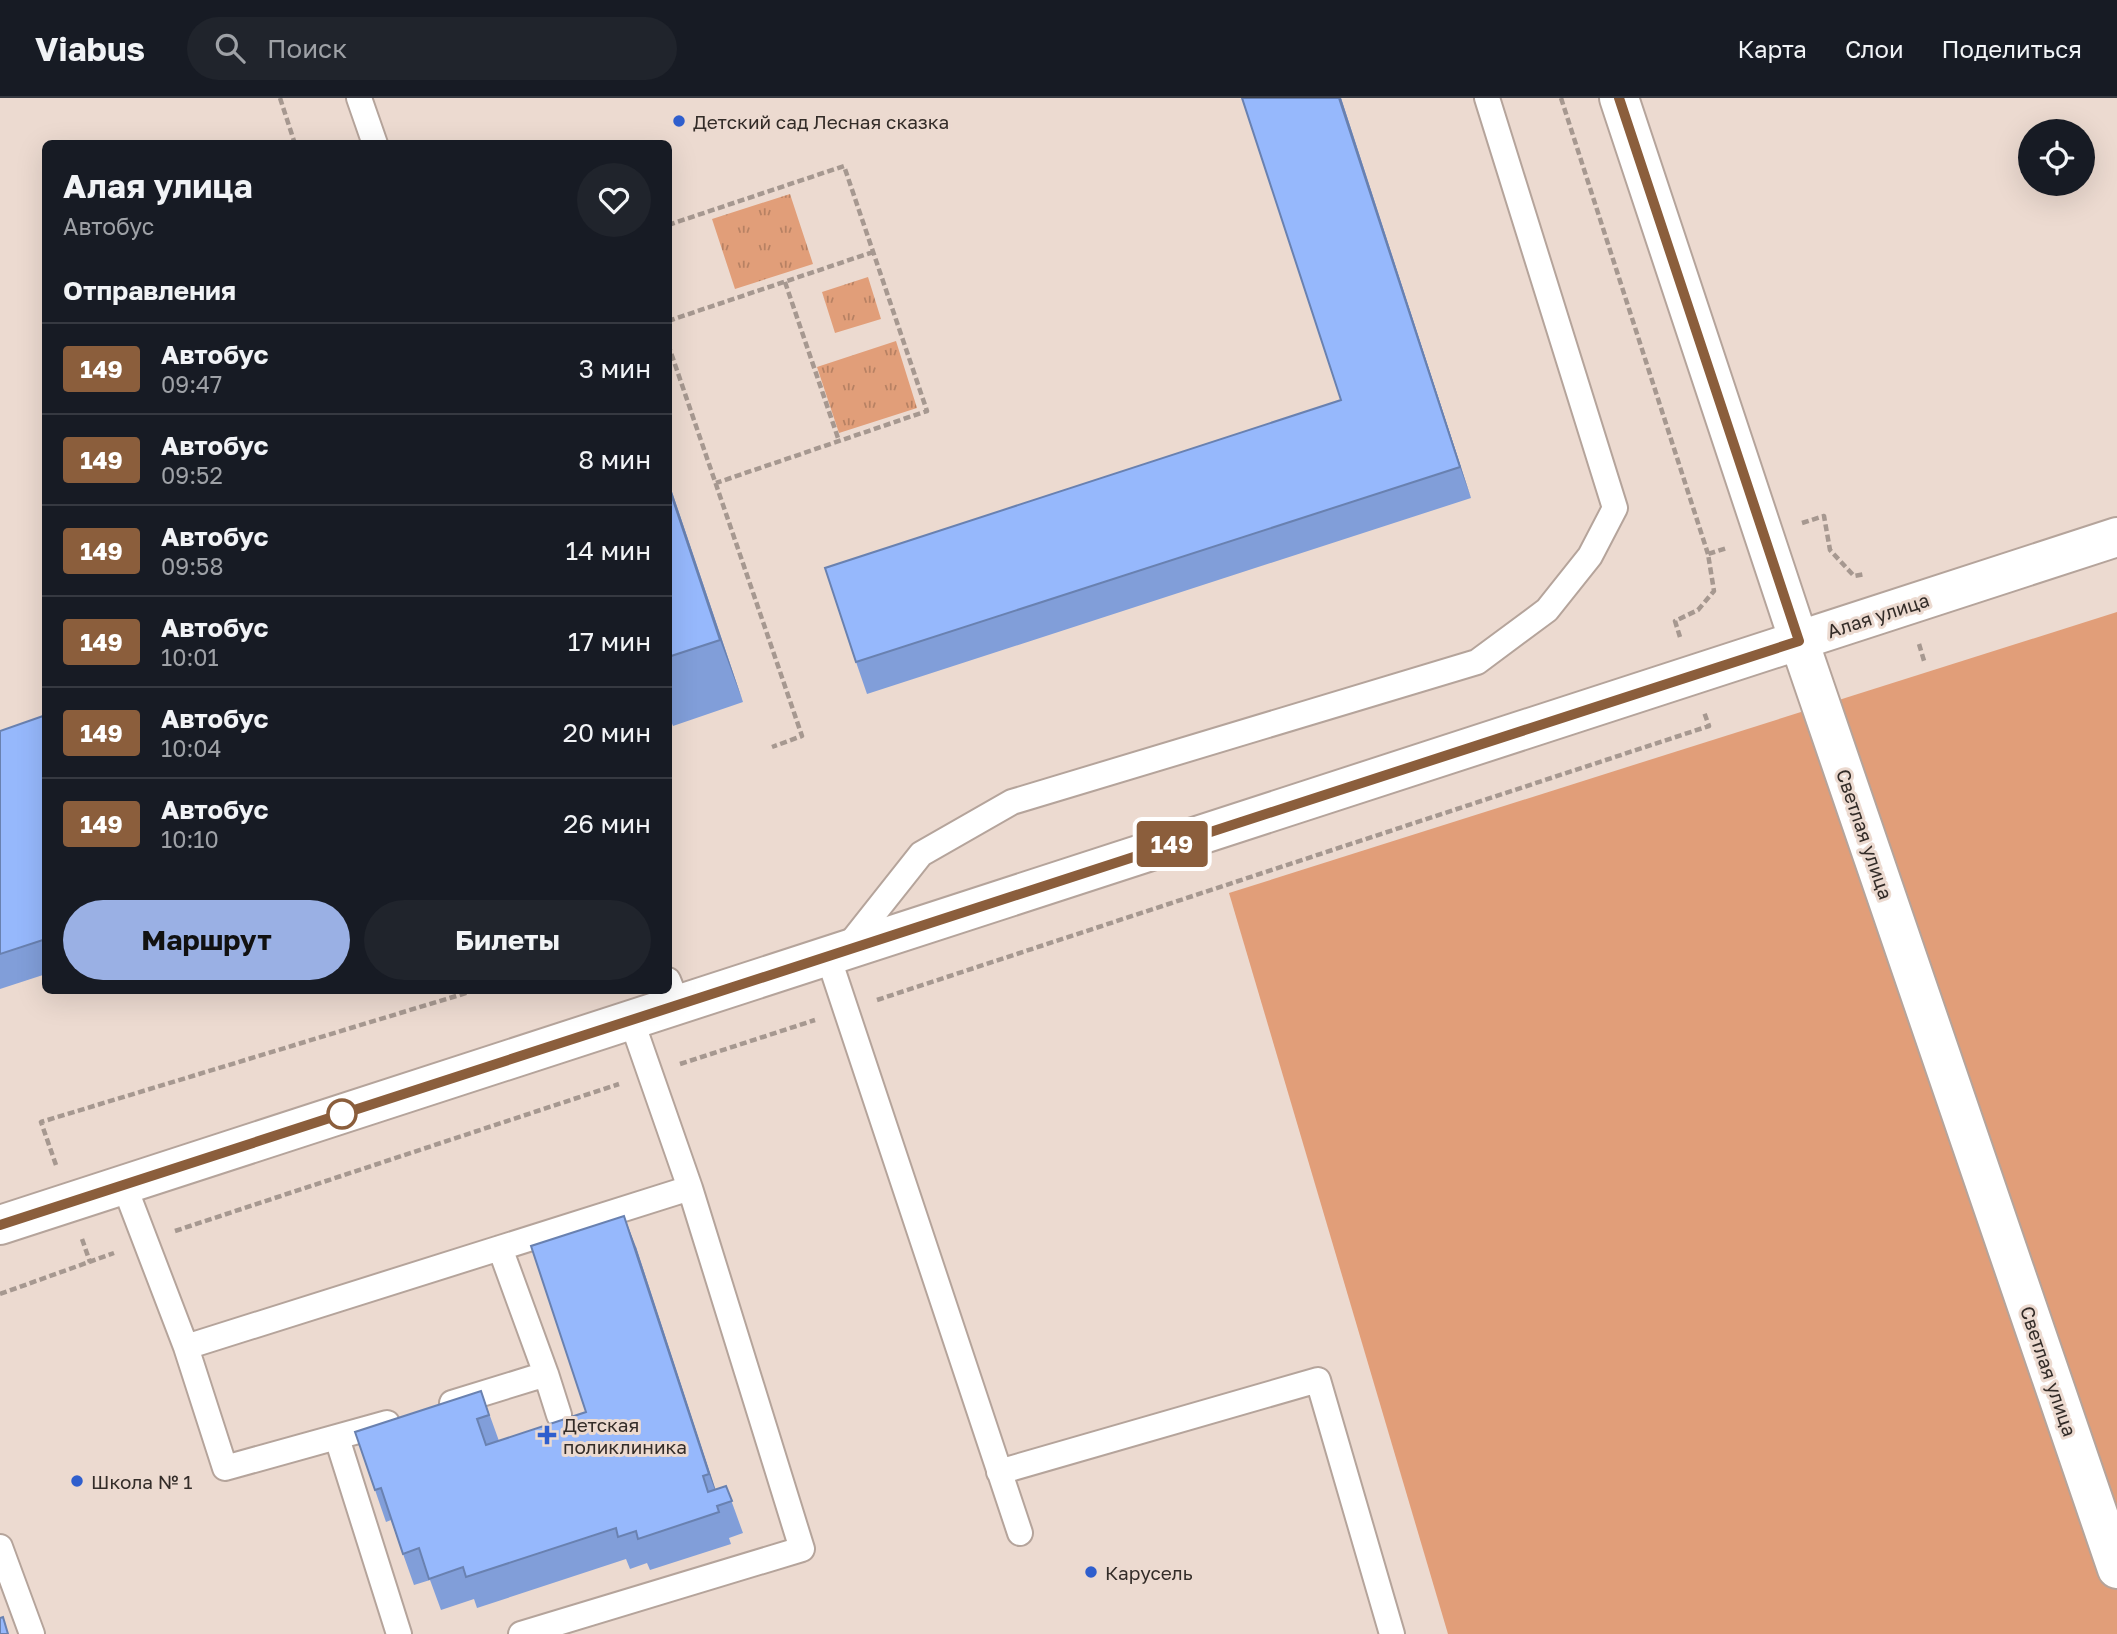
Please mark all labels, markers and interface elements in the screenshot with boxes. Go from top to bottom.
search box [187,17,677,80]
text: Viabus [35,29,145,68]
icon: search [211,29,249,67]
text: Поиск [267,33,347,64]
text: Карта [1737,34,1807,63]
text: Слои [1845,34,1904,63]
text: Поделиться [1942,34,2082,63]
place label: Детский сад Лесная сказка [693,110,949,133]
marker: Детский сад Лесная сказка [671,113,687,129]
map controls [2018,119,2095,196]
button: locate [2018,119,2095,196]
button: heart [577,163,651,237]
text: Алая улица [63,166,253,205]
text: Автобус [63,212,154,240]
text: Отправления [63,275,236,306]
text: Автобус [161,339,268,370]
text: 3 мин [579,353,651,384]
text: 149 [80,354,123,383]
text: 09:47 [161,370,222,398]
text: Автобус [161,430,268,461]
text: 8 мин [578,444,651,475]
text: 149 [80,445,123,474]
text: 09:52 [161,461,223,489]
text: Автобус [161,521,268,552]
text: 14 мин [566,535,651,566]
text: 149 [80,536,123,565]
text: 09:58 [161,552,223,580]
street label: Алая улица [1824,588,1932,642]
text: Автобус [161,612,268,643]
text: 17 мин [568,626,651,657]
text: 149 [80,627,123,656]
text: 10:01 [161,643,219,671]
text: Автобус [161,703,268,734]
text: 20 мин [563,717,651,748]
text: 149 [80,718,123,747]
text: 10:04 [161,734,222,762]
street label: Светлая улица [1832,766,1898,902]
text: Автобус [161,794,268,825]
text: 26 мин [563,808,651,839]
text: 149 [80,809,123,838]
line badge: 149 [1132,821,1212,867]
text: 10:10 [161,825,219,853]
text: 149 [1151,829,1193,858]
button: Маршрут [63,900,350,980]
button: Билеты [364,900,651,980]
unlabelled marker [327,1099,357,1129]
street label: Светлая улица [2016,1303,2082,1439]
place label: Детская поликлиника [563,1413,687,1458]
marker: Детская поликлиника [537,1425,557,1445]
place label: Школа № 1 [91,1470,193,1493]
marker: Школа № 1 [69,1473,85,1489]
place label: Карусель [1105,1561,1193,1584]
marker: Карусель [1083,1564,1099,1580]

